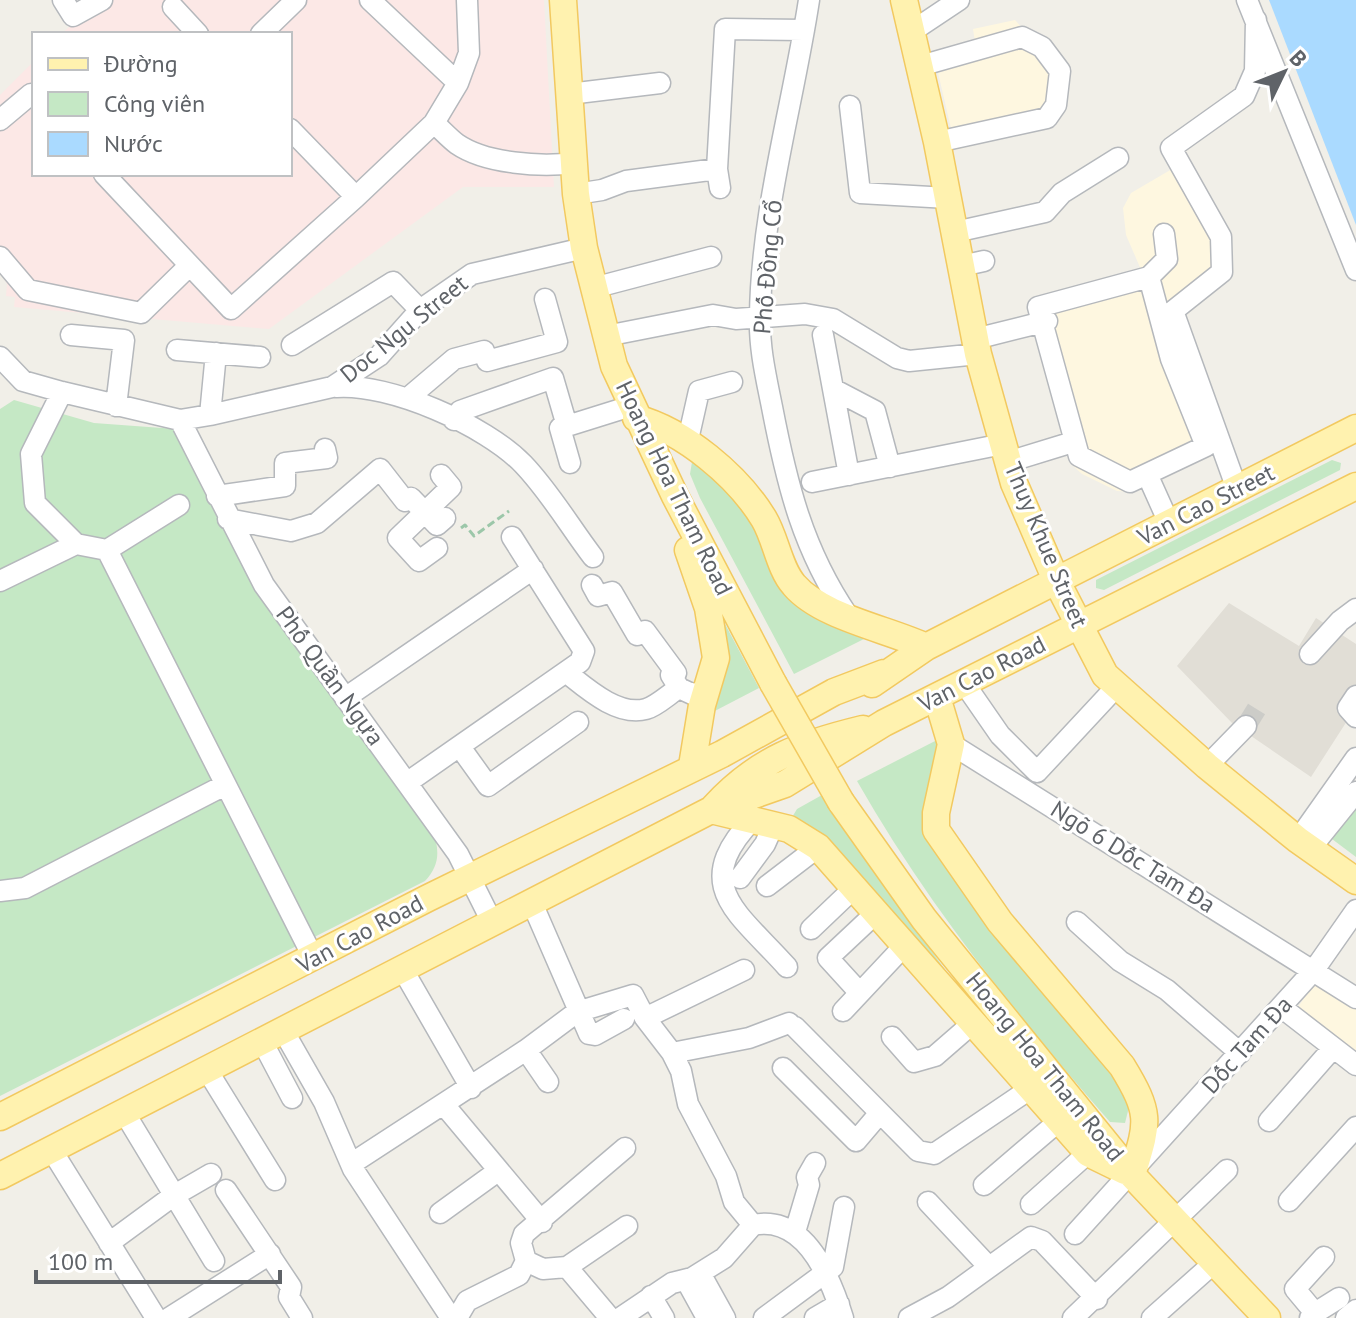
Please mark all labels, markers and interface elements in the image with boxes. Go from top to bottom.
legend [32,32,292,176]
north arrow [1244,32,1324,112]
text: B [1284,44,1313,73]
text: Đường [103,48,178,79]
text: Công viên [104,88,205,119]
text: Nước [104,128,163,159]
street label: Phố Đồng Cổ [746,199,789,335]
street label: Doc Ngu Street [334,268,474,389]
street label: Hoang Hoa Tham Road [609,375,740,600]
street label: Thuy Khue Street [998,457,1095,632]
street label: Van Cao Street [1131,457,1279,553]
street label: Phố Quần Ngựa [269,600,391,752]
street label: Van Cao Road [912,628,1051,719]
street label: Ngõ 6 Dốc Tam Đa [1045,793,1221,920]
street label: Van Cao Road [290,887,428,980]
street label: Hoang Hoa Tham Road [959,966,1131,1168]
street label: Dốc Tam Đa [1195,989,1299,1100]
scale bar [36,1234,280,1284]
text: 100 m [48,1246,113,1277]

